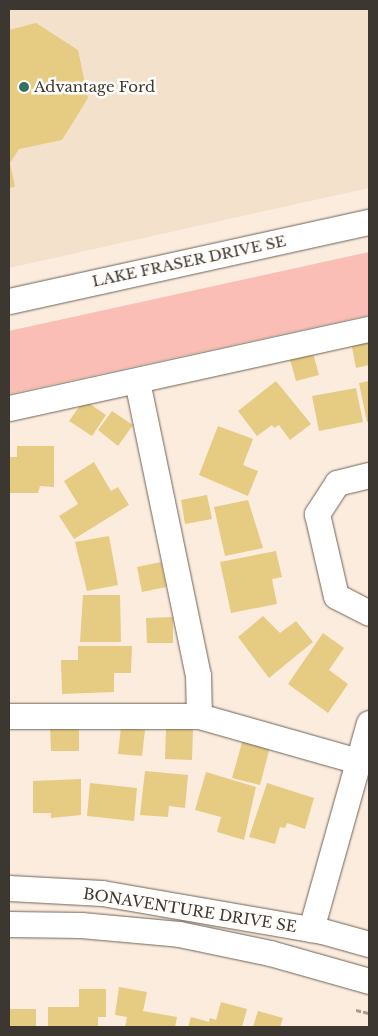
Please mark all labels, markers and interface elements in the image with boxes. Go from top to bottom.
place label: Advantage Ford [34,78,155,96]
marker: Advantage Ford [18,81,30,93]
street label: LAKE FRASER DRIVE SE [90,232,288,290]
street label: BONAVENTURE DRIVE SE [82,884,298,936]

